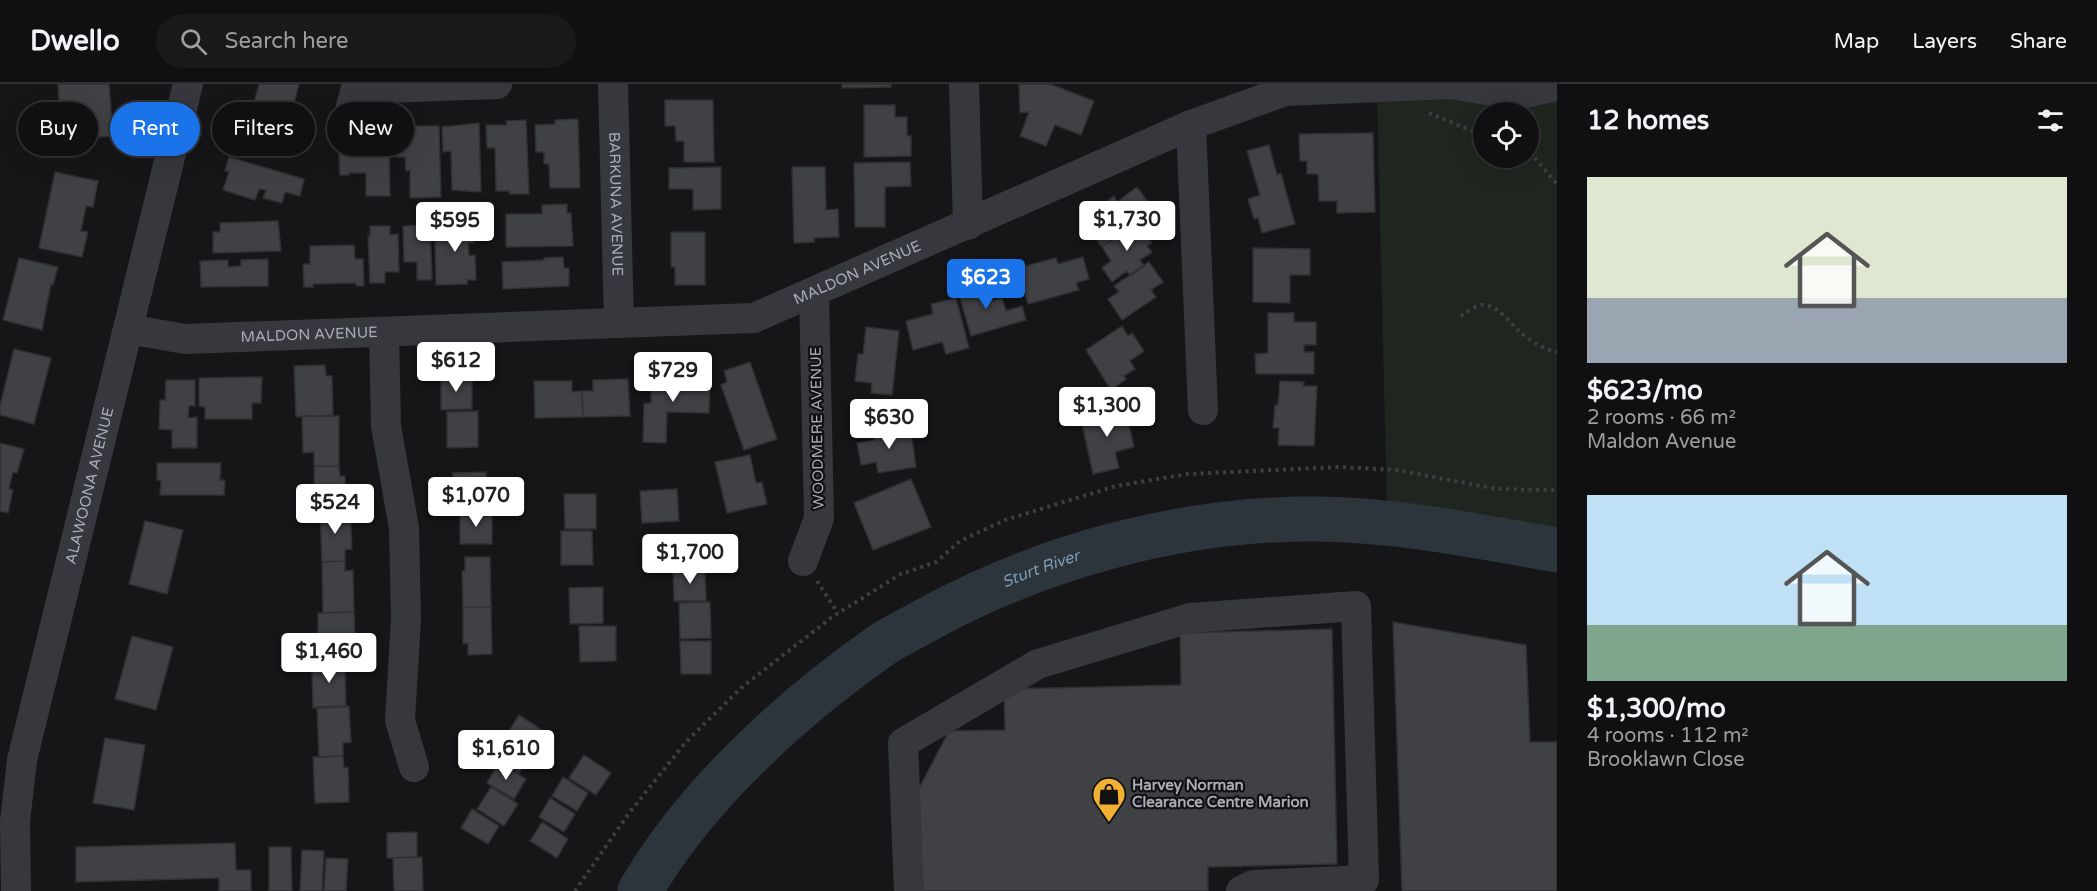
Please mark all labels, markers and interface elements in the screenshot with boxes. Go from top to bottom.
search box [156,14,576,68]
text: Dwello [30,24,120,58]
icon: search [177,25,210,58]
text: Search here [225,28,349,54]
text: Map [1834,29,1879,54]
text: Layers [1912,29,1977,54]
text: Share [2010,29,2067,54]
chip: Buy [18,102,98,156]
chip: Rent [110,102,200,156]
chip: Filters [212,102,315,156]
chip: New [327,102,414,156]
map controls [1473,102,1539,168]
button: locate [1473,102,1539,168]
icon: filters [2034,104,2067,137]
text: 12 homes [1587,105,1709,136]
street label: BARKUNA AVENUE [605,132,627,276]
pin: $1,730 [1078,201,1176,252]
pin: $595 [419,202,491,253]
text: $1,730 [1093,208,1161,232]
text: $595 [430,209,480,233]
icon: home [1773,216,1881,324]
street label: MALDON AVENUE [791,236,924,308]
pin: $623 [950,259,1022,310]
text: $623 [961,266,1011,290]
street label: MALDON AVENUE [240,323,378,346]
pin: $612 [420,342,492,393]
street label: WOODMERE AVENUE [807,347,827,509]
text: $612 [431,349,481,373]
pin: $729 [637,352,709,403]
text: $729 [648,359,698,383]
text: $623/mo [1587,375,1703,406]
pin: $1,300 [1058,387,1156,438]
text: $1,300 [1073,394,1141,418]
pin: $630 [853,399,925,450]
street label: ALAWOONA AVENUE [61,405,117,566]
text: $630 [864,406,914,430]
text: 2 rooms · 66 m² [1587,406,1736,430]
text: Maldon Avenue [1587,430,1736,454]
pin: $1,070 [427,477,525,528]
pin: $524 [299,484,371,535]
text: $1,070 [442,484,510,508]
text: $524 [310,491,360,515]
pin: $1,700 [641,534,739,585]
icon: home [1773,534,1881,642]
text: $1,700 [656,541,724,565]
water label: Sturt River [999,545,1084,592]
pin: $1,460 [280,633,378,684]
text: $1,460 [295,640,363,664]
text: $1,300/mo [1587,693,1726,724]
text: 4 rooms · 112 m² [1587,724,1749,748]
pin: $1,610 [457,730,555,781]
text: $1,610 [472,737,540,761]
text: Brooklawn Close [1587,748,1745,772]
shop icon: Harvey Norman Clearance Centre Marion [1091,776,1127,823]
place label: Harvey Norman Clearance Centre Marion [1132,776,1309,811]

